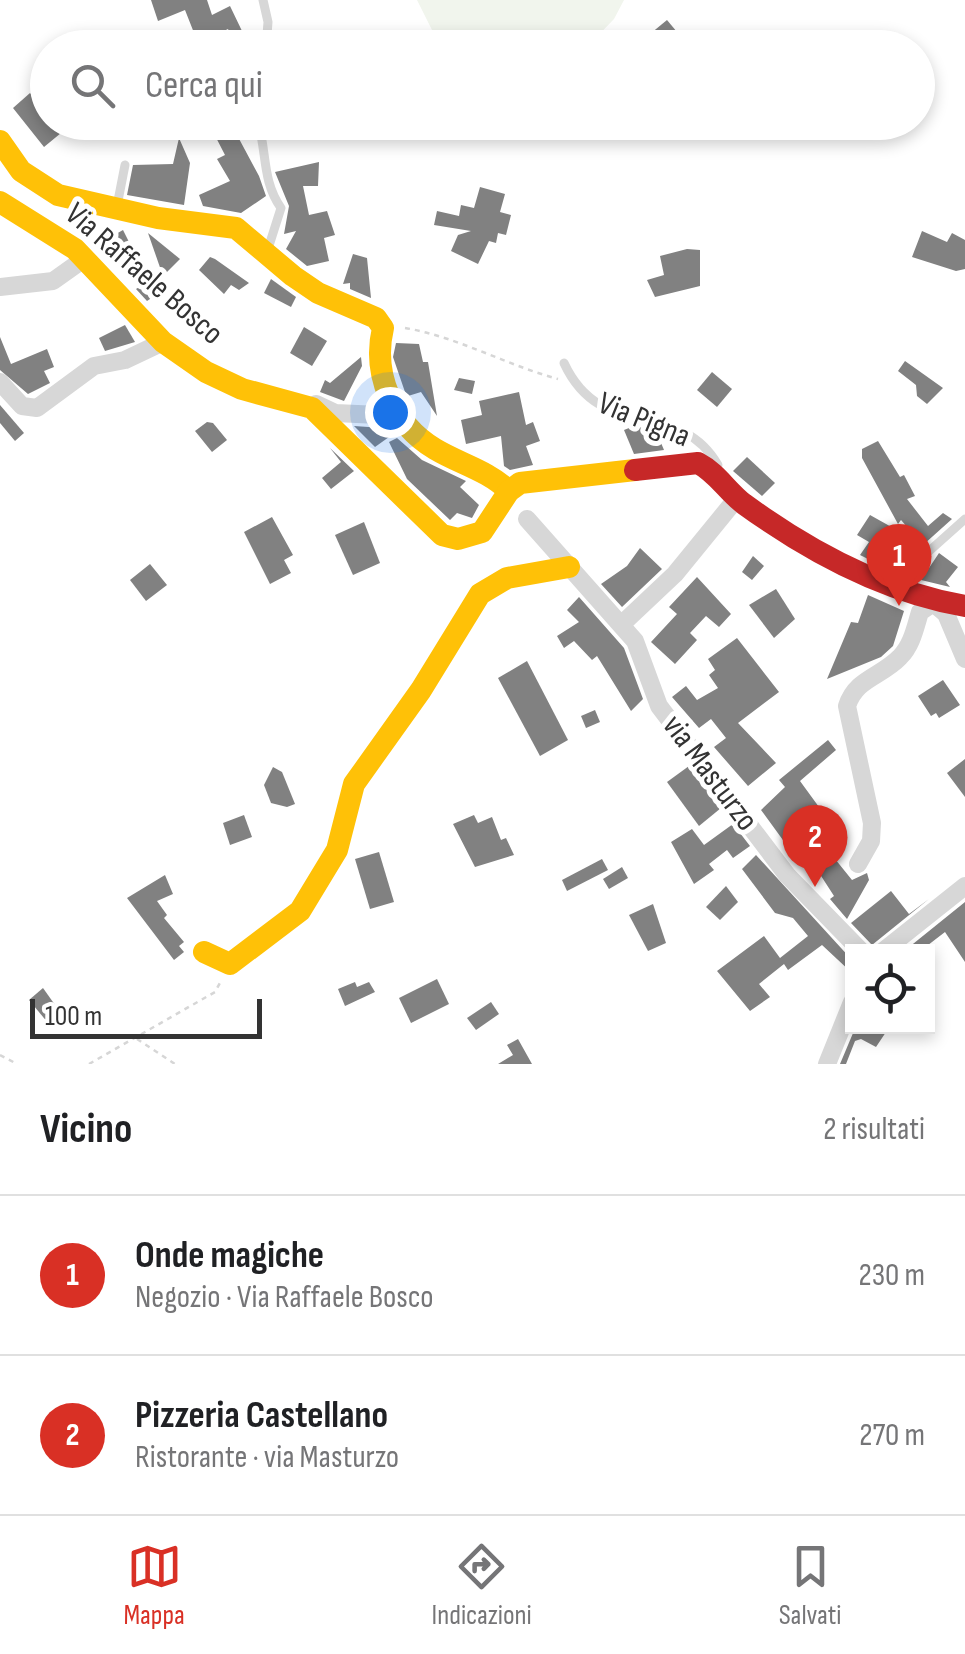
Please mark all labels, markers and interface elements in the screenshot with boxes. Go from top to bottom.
search box [30,30,935,140]
icon: search [65,58,120,113]
text: Cerca qui [145,63,263,108]
street label: Via Raffaele Bosco [57,195,231,353]
street label: Via Pigna [592,384,696,456]
your location [365,387,416,438]
pin: 1 [866,524,932,606]
street label: via Masturzo [654,707,766,839]
pin: 2 [782,804,848,887]
map controls [845,944,935,1034]
button: locate [845,944,935,1034]
scale bar [30,994,262,1038]
text: 100 m [45,1000,102,1033]
text: Vicino [40,1104,132,1155]
text: 2 risultati [823,1110,925,1149]
text: Onde magiche [135,1233,324,1278]
text: 1 [66,1256,79,1295]
text: 230 m [858,1256,925,1295]
text: Negozio · Via Raffaele Bosco [135,1278,434,1317]
text: Pizzeria Castellano [135,1393,388,1438]
text: 2 [65,1416,80,1455]
text: 270 m [859,1416,925,1455]
text: Ristorante · via Masturzo [135,1438,399,1477]
tab: Mappa [123,1539,185,1632]
tab: Indicazioni [432,1539,532,1632]
tab: Salvati [779,1539,842,1632]

